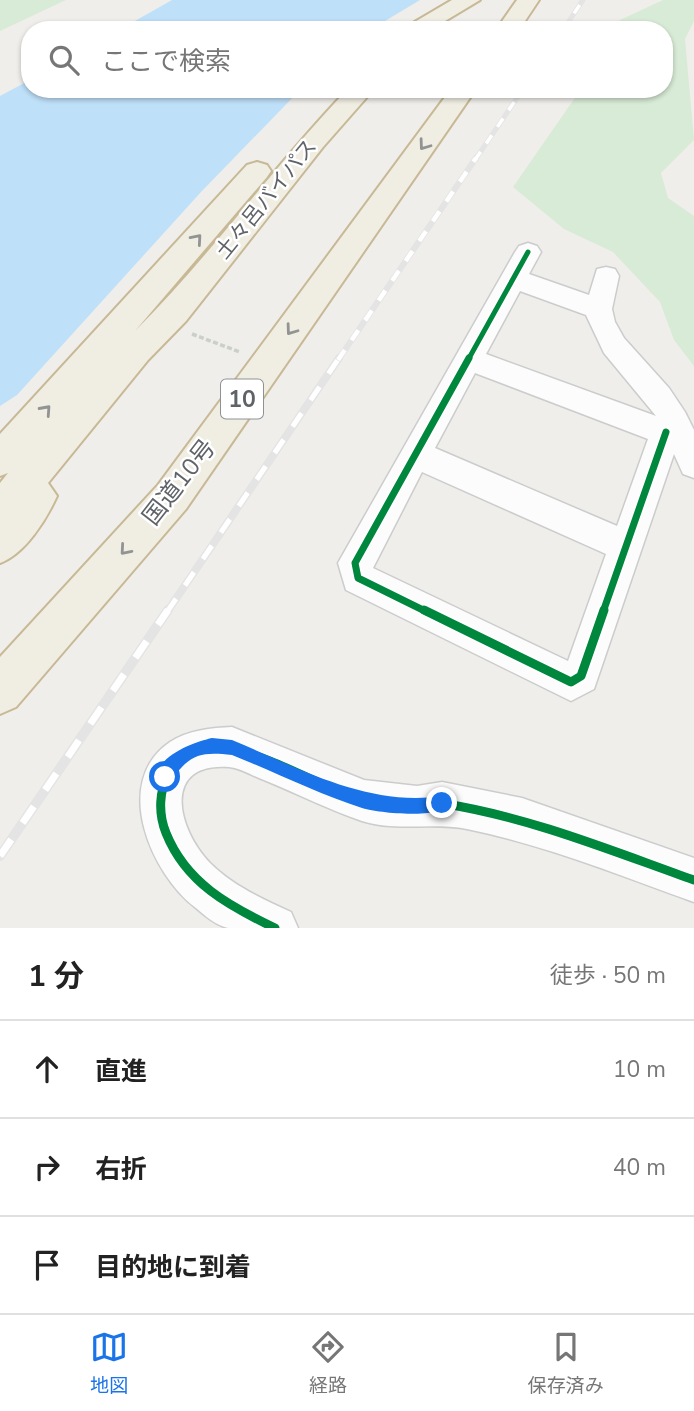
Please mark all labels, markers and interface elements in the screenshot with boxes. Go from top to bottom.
search box [21,21,673,98]
icon: search [45,41,83,79]
text: ここで検索 [101,44,231,79]
street label: 土々呂バイパス [209,133,323,265]
one-way arrow [420,137,432,150]
one-way arrow [189,234,201,247]
one-way arrow [287,322,300,335]
road number: 10 [221,380,263,418]
one-way arrow [38,405,50,418]
street label: 国道10号 [135,432,223,532]
one-way arrow [121,542,133,555]
route start [149,761,180,792]
route end [426,787,457,818]
text: 1 分 [28,956,84,997]
text: 徒歩 · 50 m [550,960,666,991]
icon: ahead [28,1050,66,1088]
text: 直進 [95,1054,147,1089]
text: 10 m [613,1054,666,1085]
icon: right [28,1148,66,1186]
text: 右折 [95,1152,147,1187]
text: 40 m [613,1152,666,1183]
icon: arrive [28,1246,66,1284]
text: 目的地に到着 [95,1250,251,1285]
tab: 地図 [90,1328,128,1399]
tab: 経路 [309,1328,347,1399]
tab: 保存済み [528,1328,604,1399]

